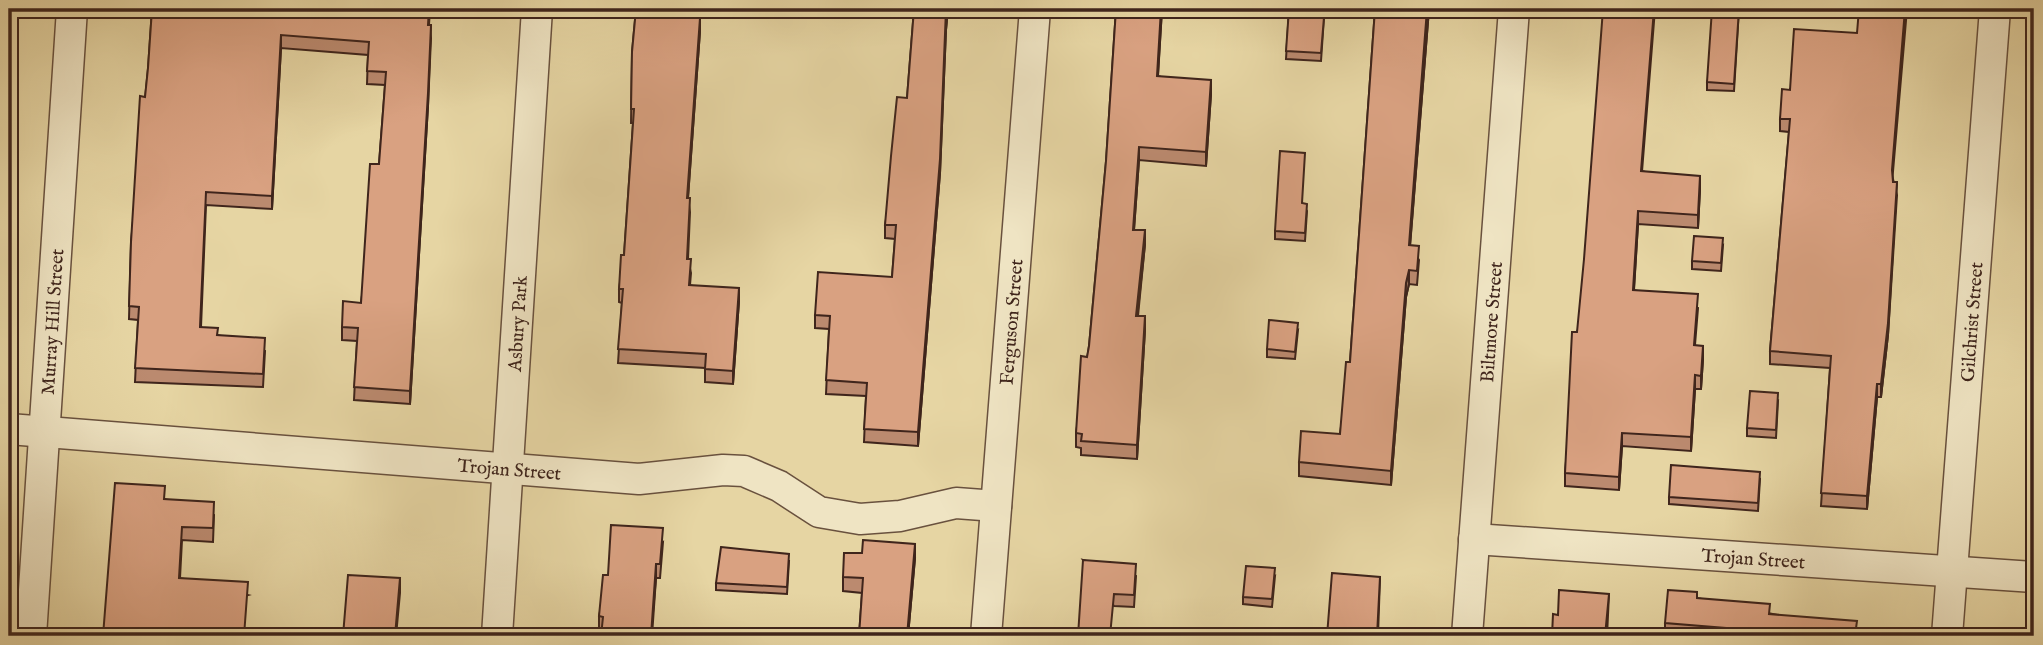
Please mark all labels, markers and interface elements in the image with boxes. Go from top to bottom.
street label: Murray Hill Street [37,248,70,396]
street label: Ferguson Street [996,258,1029,386]
street label: Biltmore Street [1476,260,1509,383]
street label: Gilchrist Street [1956,261,1990,383]
street label: Asbury Park [504,274,534,374]
street label: Trojan Street [457,455,562,487]
street label: Trojan Street [1701,544,1806,575]

